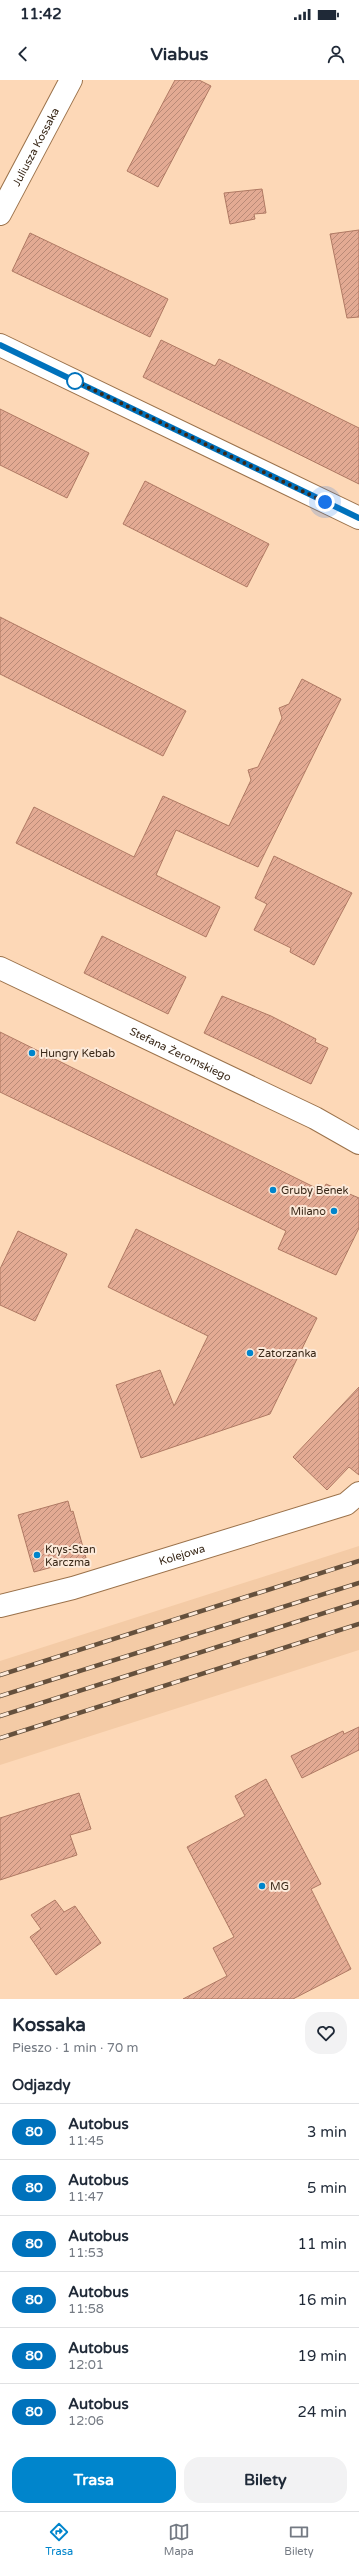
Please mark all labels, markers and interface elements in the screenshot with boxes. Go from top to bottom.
text: 11:42 [20,5,62,23]
icon: back [12,43,34,65]
text: Viabus [151,43,208,65]
icon: person [325,43,347,65]
street label: Juliusza Kossaka [10,106,62,188]
unlabelled marker [66,372,84,390]
your location [315,492,335,512]
street label: Stefana Żeromskiego [127,1025,234,1084]
place label: Hungry Kebab [40,1047,115,1060]
marker: Hungry Kebab [27,1048,37,1058]
place label: Gruby Benek [281,1184,349,1197]
marker: Gruby Benek [268,1185,278,1195]
place label: Milano [290,1205,326,1218]
marker: Milano [329,1206,339,1216]
place label: Zatorzanka [258,1347,317,1360]
marker: Zatorzanka [245,1348,255,1358]
street label: Kolejowa [157,1542,206,1568]
place label: Krys-Stan Karczma [45,1543,96,1569]
marker: Krys-Stan Karczma [32,1550,42,1560]
place label: MG [270,1880,289,1893]
marker: MG [257,1881,267,1891]
button: heart [305,2012,347,2054]
text: Kossaka [12,2014,86,2036]
text: Pieszo · 1 min · 70 m [12,2040,138,2056]
text: Odjazdy [12,2076,71,2094]
text: Autobus [68,2115,129,2133]
text: 80 [25,2123,43,2140]
text: 3 min [307,2123,347,2141]
text: 11:45 [68,2133,104,2149]
text: Autobus [68,2171,129,2189]
text: 80 [25,2179,43,2196]
text: 5 min [307,2179,347,2197]
text: 11:47 [68,2189,104,2205]
text: Autobus [68,2227,129,2245]
text: 80 [25,2235,43,2252]
text: 11 min [298,2235,347,2253]
text: 11:53 [68,2245,104,2261]
text: Autobus [68,2283,129,2301]
text: 80 [25,2291,43,2308]
text: 16 min [298,2291,347,2309]
text: 11:58 [68,2301,104,2317]
text: Autobus [68,2339,129,2357]
text: 80 [25,2347,43,2364]
text: 19 min [298,2347,347,2365]
text: 12:01 [68,2357,104,2373]
text: Autobus [68,2395,129,2413]
text: 80 [25,2403,43,2420]
text: 24 min [298,2403,347,2421]
text: 12:06 [68,2413,104,2429]
button: Trasa [12,2457,176,2503]
button: Bilety [184,2457,347,2503]
tab: Trasa [45,2521,73,2558]
tab: Mapa [164,2521,194,2558]
tab: Bilety [284,2521,314,2558]

